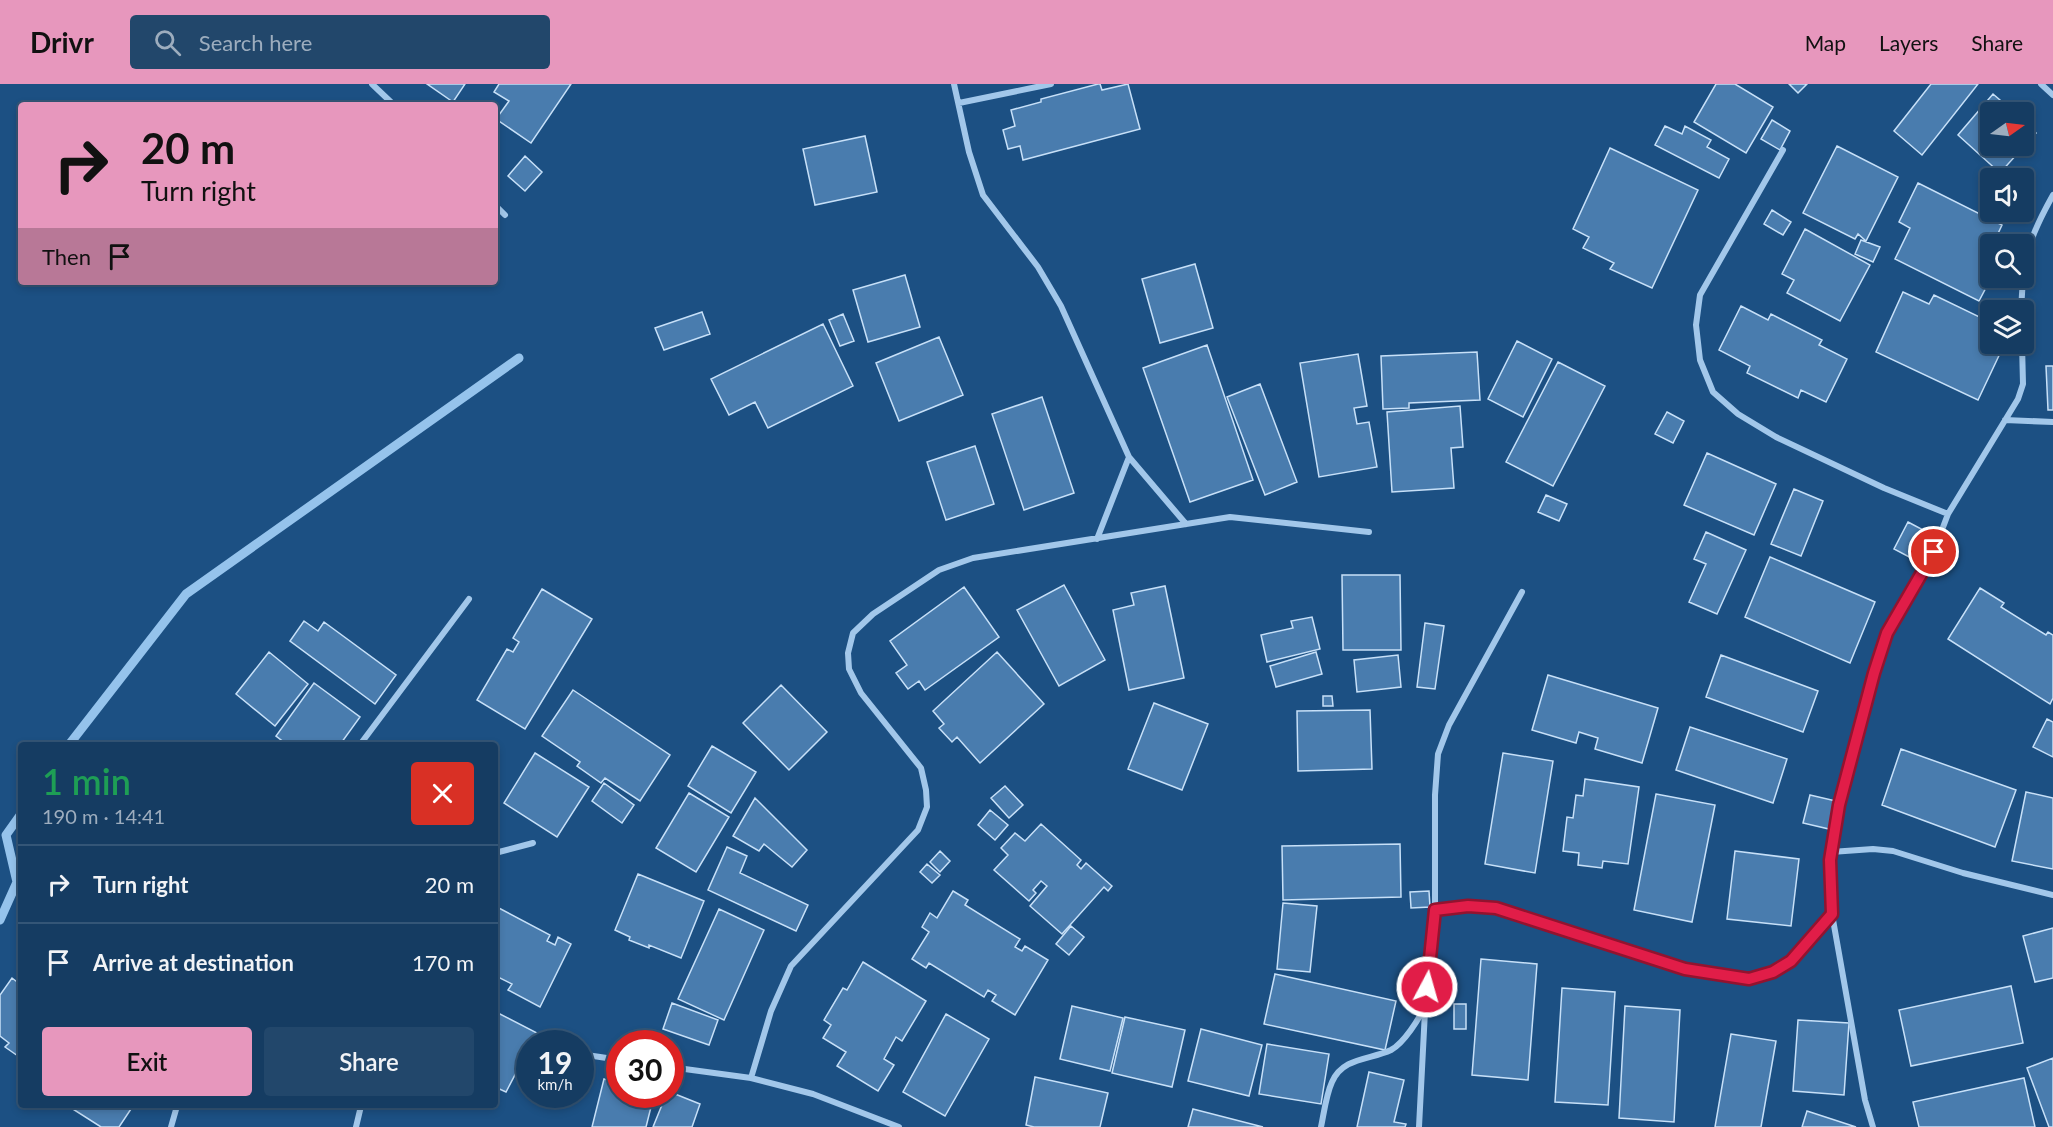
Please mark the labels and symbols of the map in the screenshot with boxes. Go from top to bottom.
north arrow [1980,102,2034,156]
pin [1908,526,1959,577]
position arrow [1395,955,1459,1019]
speed limit sign: 30 [606,1030,684,1108]

